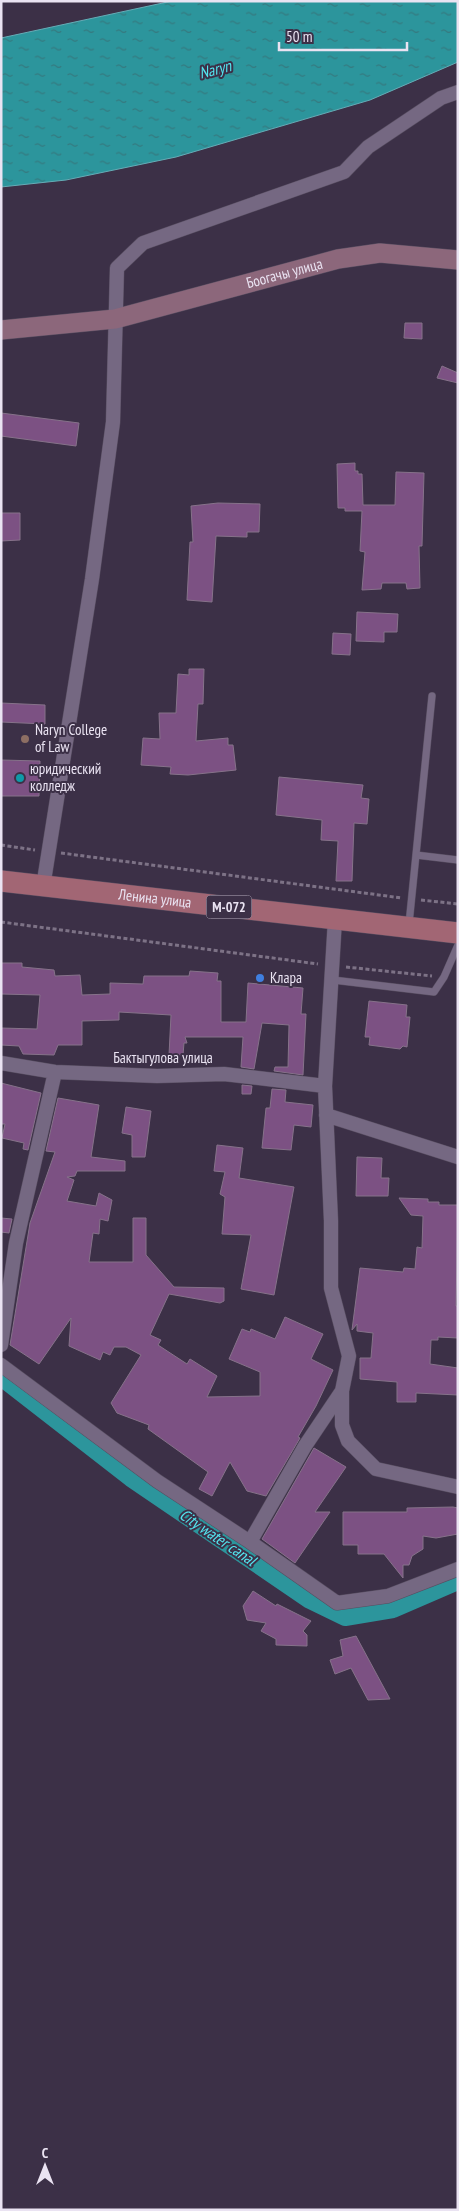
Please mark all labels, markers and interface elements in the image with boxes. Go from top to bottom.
scale bar [279,20,406,52]
text: 50 m [286,27,312,46]
water label: Naryn [197,55,234,83]
street label: Боогачы улица [244,254,324,292]
place label: Naryn College of Law [35,720,107,756]
marker: Naryn College of Law [19,733,31,745]
place label: юридический колледж [30,759,101,795]
marker: юридический колледж [14,772,26,784]
street label: Ленина улица [117,884,193,912]
road number: М-072 [206,896,252,919]
place label: Клара [270,968,302,987]
marker: Клара [254,972,266,984]
street label: Бактыгулова улица [113,1048,213,1067]
water label: City water canal [176,1504,261,1571]
north arrow [20,2141,70,2191]
text: С [42,2144,49,2162]

